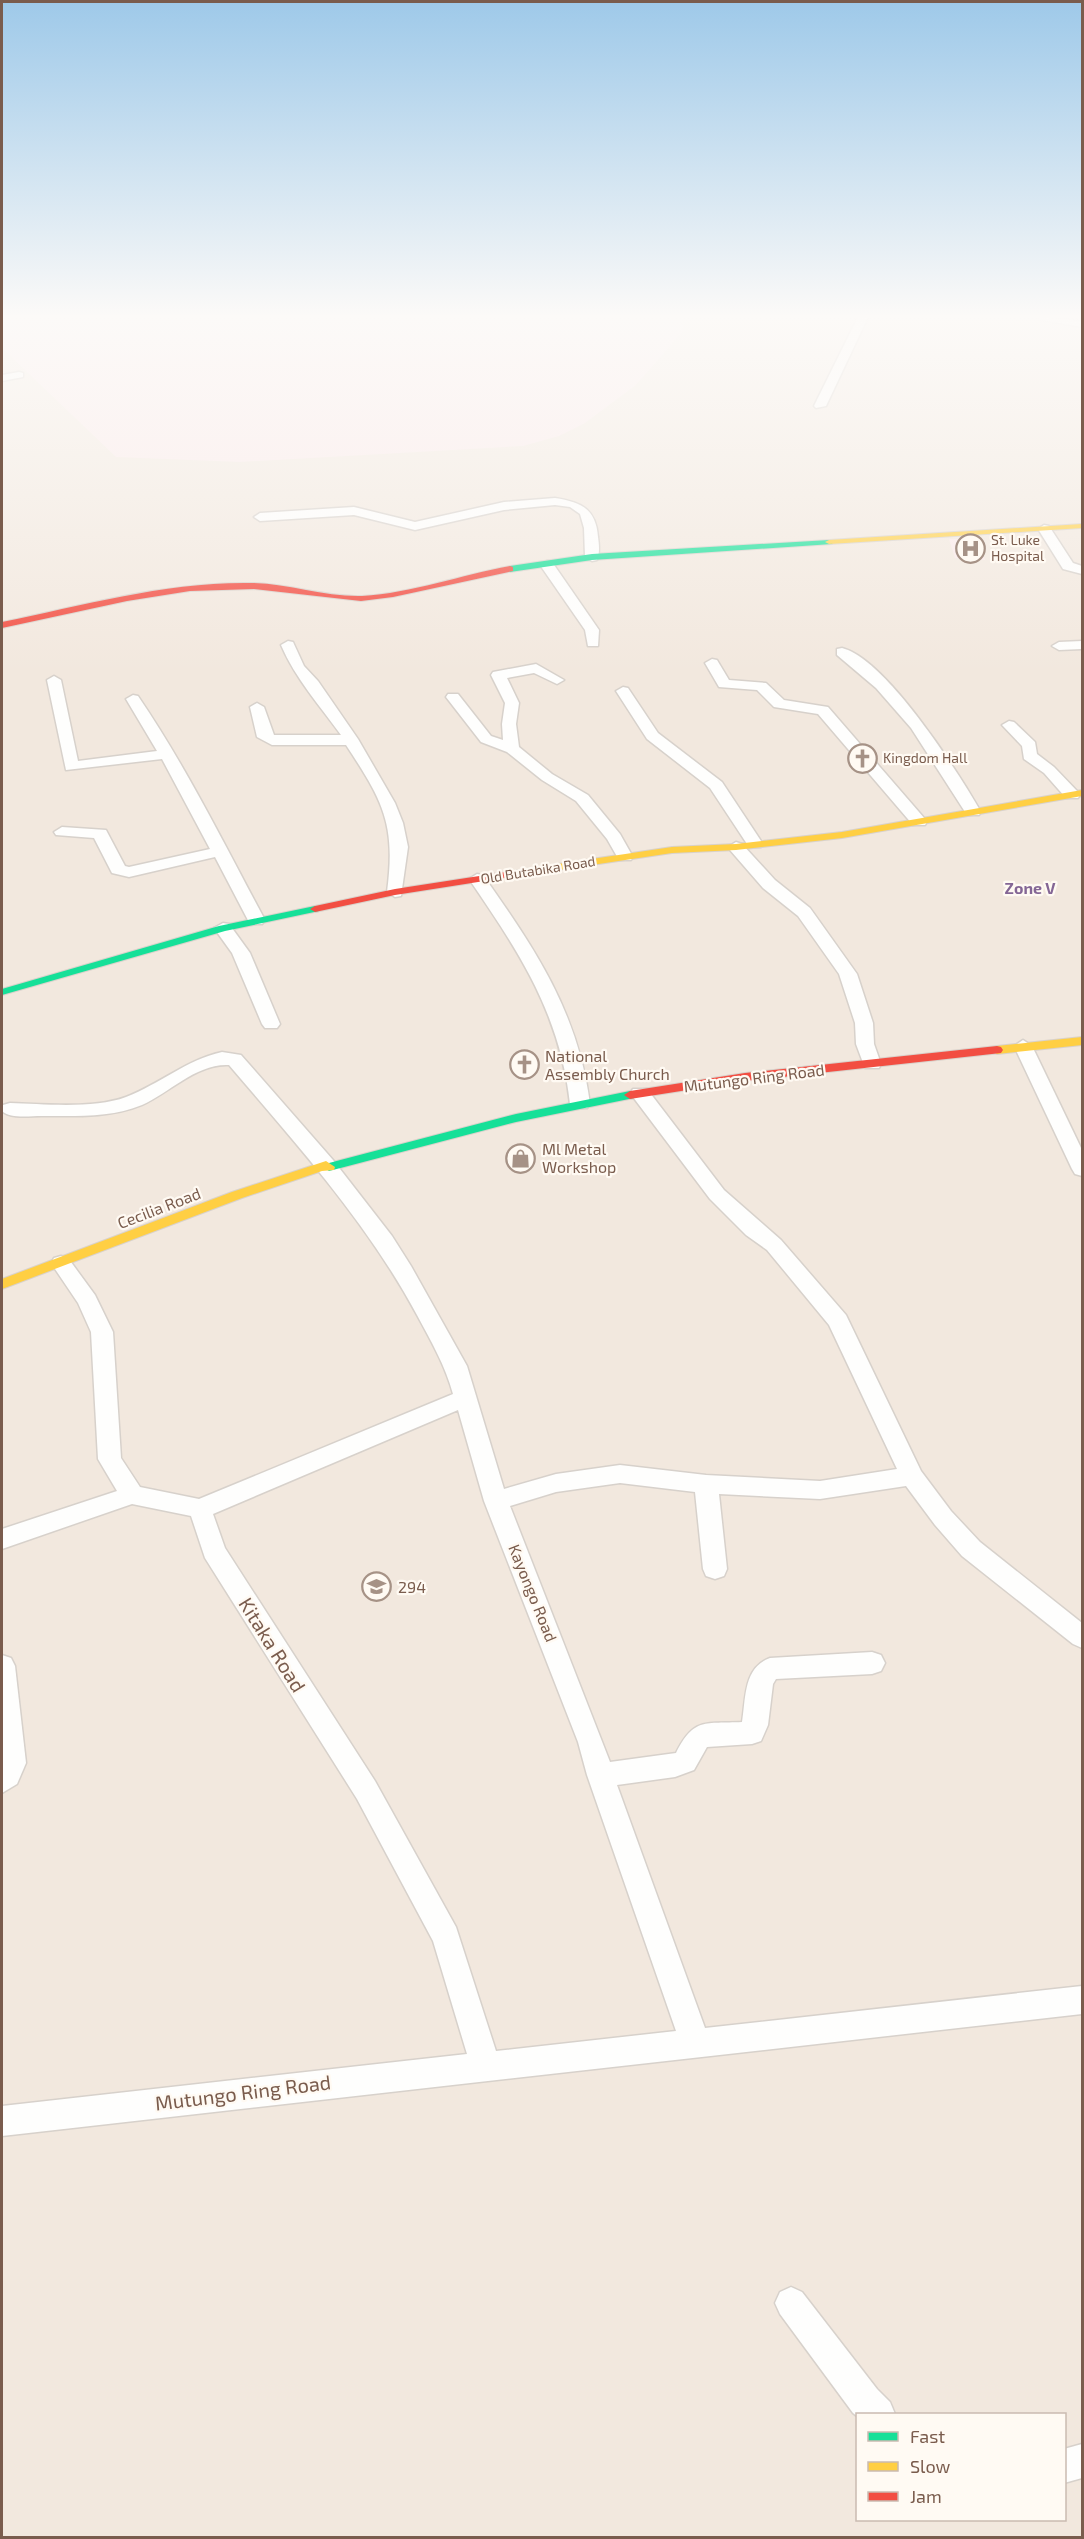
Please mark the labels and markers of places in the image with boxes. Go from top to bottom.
place label: St. Luke Hospital [991,531,1045,564]
hospital icon: St. Luke Hospital [954,532,986,564]
church icon: Kingdom Hall [846,742,878,774]
place label: Kingdom Hall [883,749,968,766]
place label: National Assembly Church [545,1046,670,1083]
church icon: National Assembly Church [508,1049,540,1081]
place label: Ml Metal Workshop [542,1139,616,1176]
shop icon: Ml Metal Workshop [505,1142,537,1174]
school or university icon: 294 [361,1571,393,1603]
place label: 294 [398,1577,426,1596]

